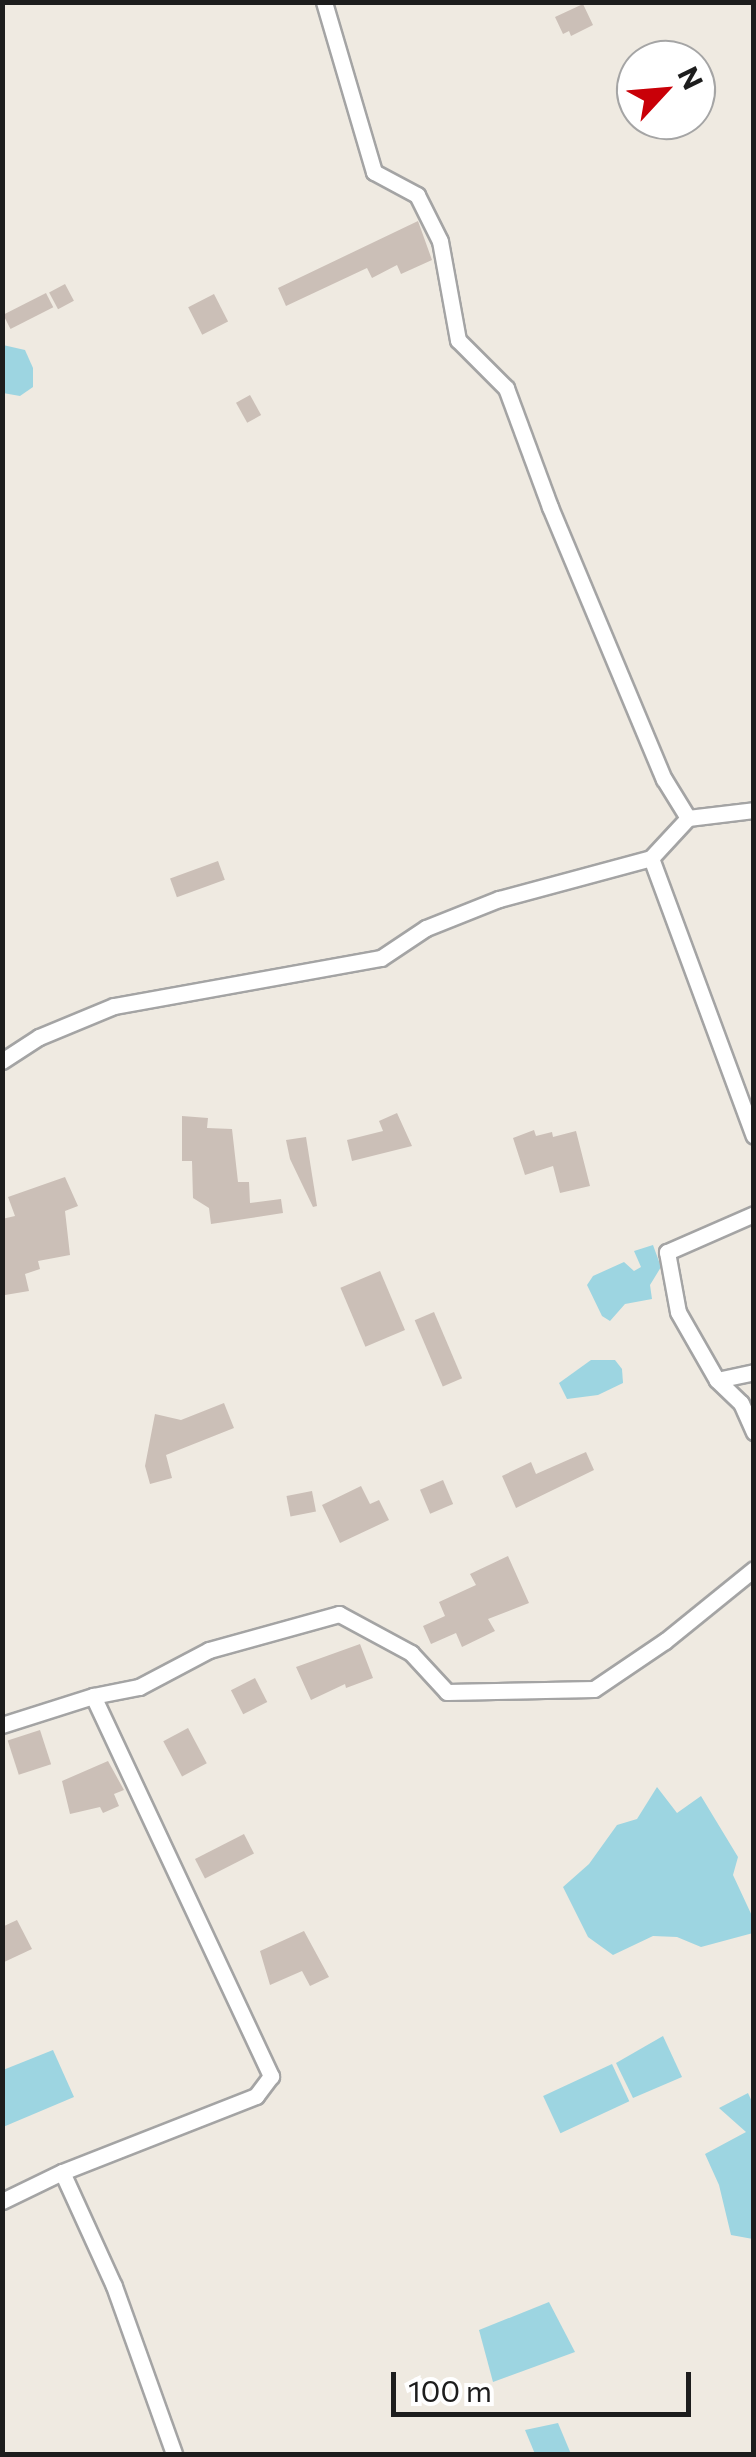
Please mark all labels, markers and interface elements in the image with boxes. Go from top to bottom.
north arrow [616,40,716,140]
text: N [671,61,711,95]
scale bar [396,2352,696,2414]
text: 100 m [408,2371,492,2408]

